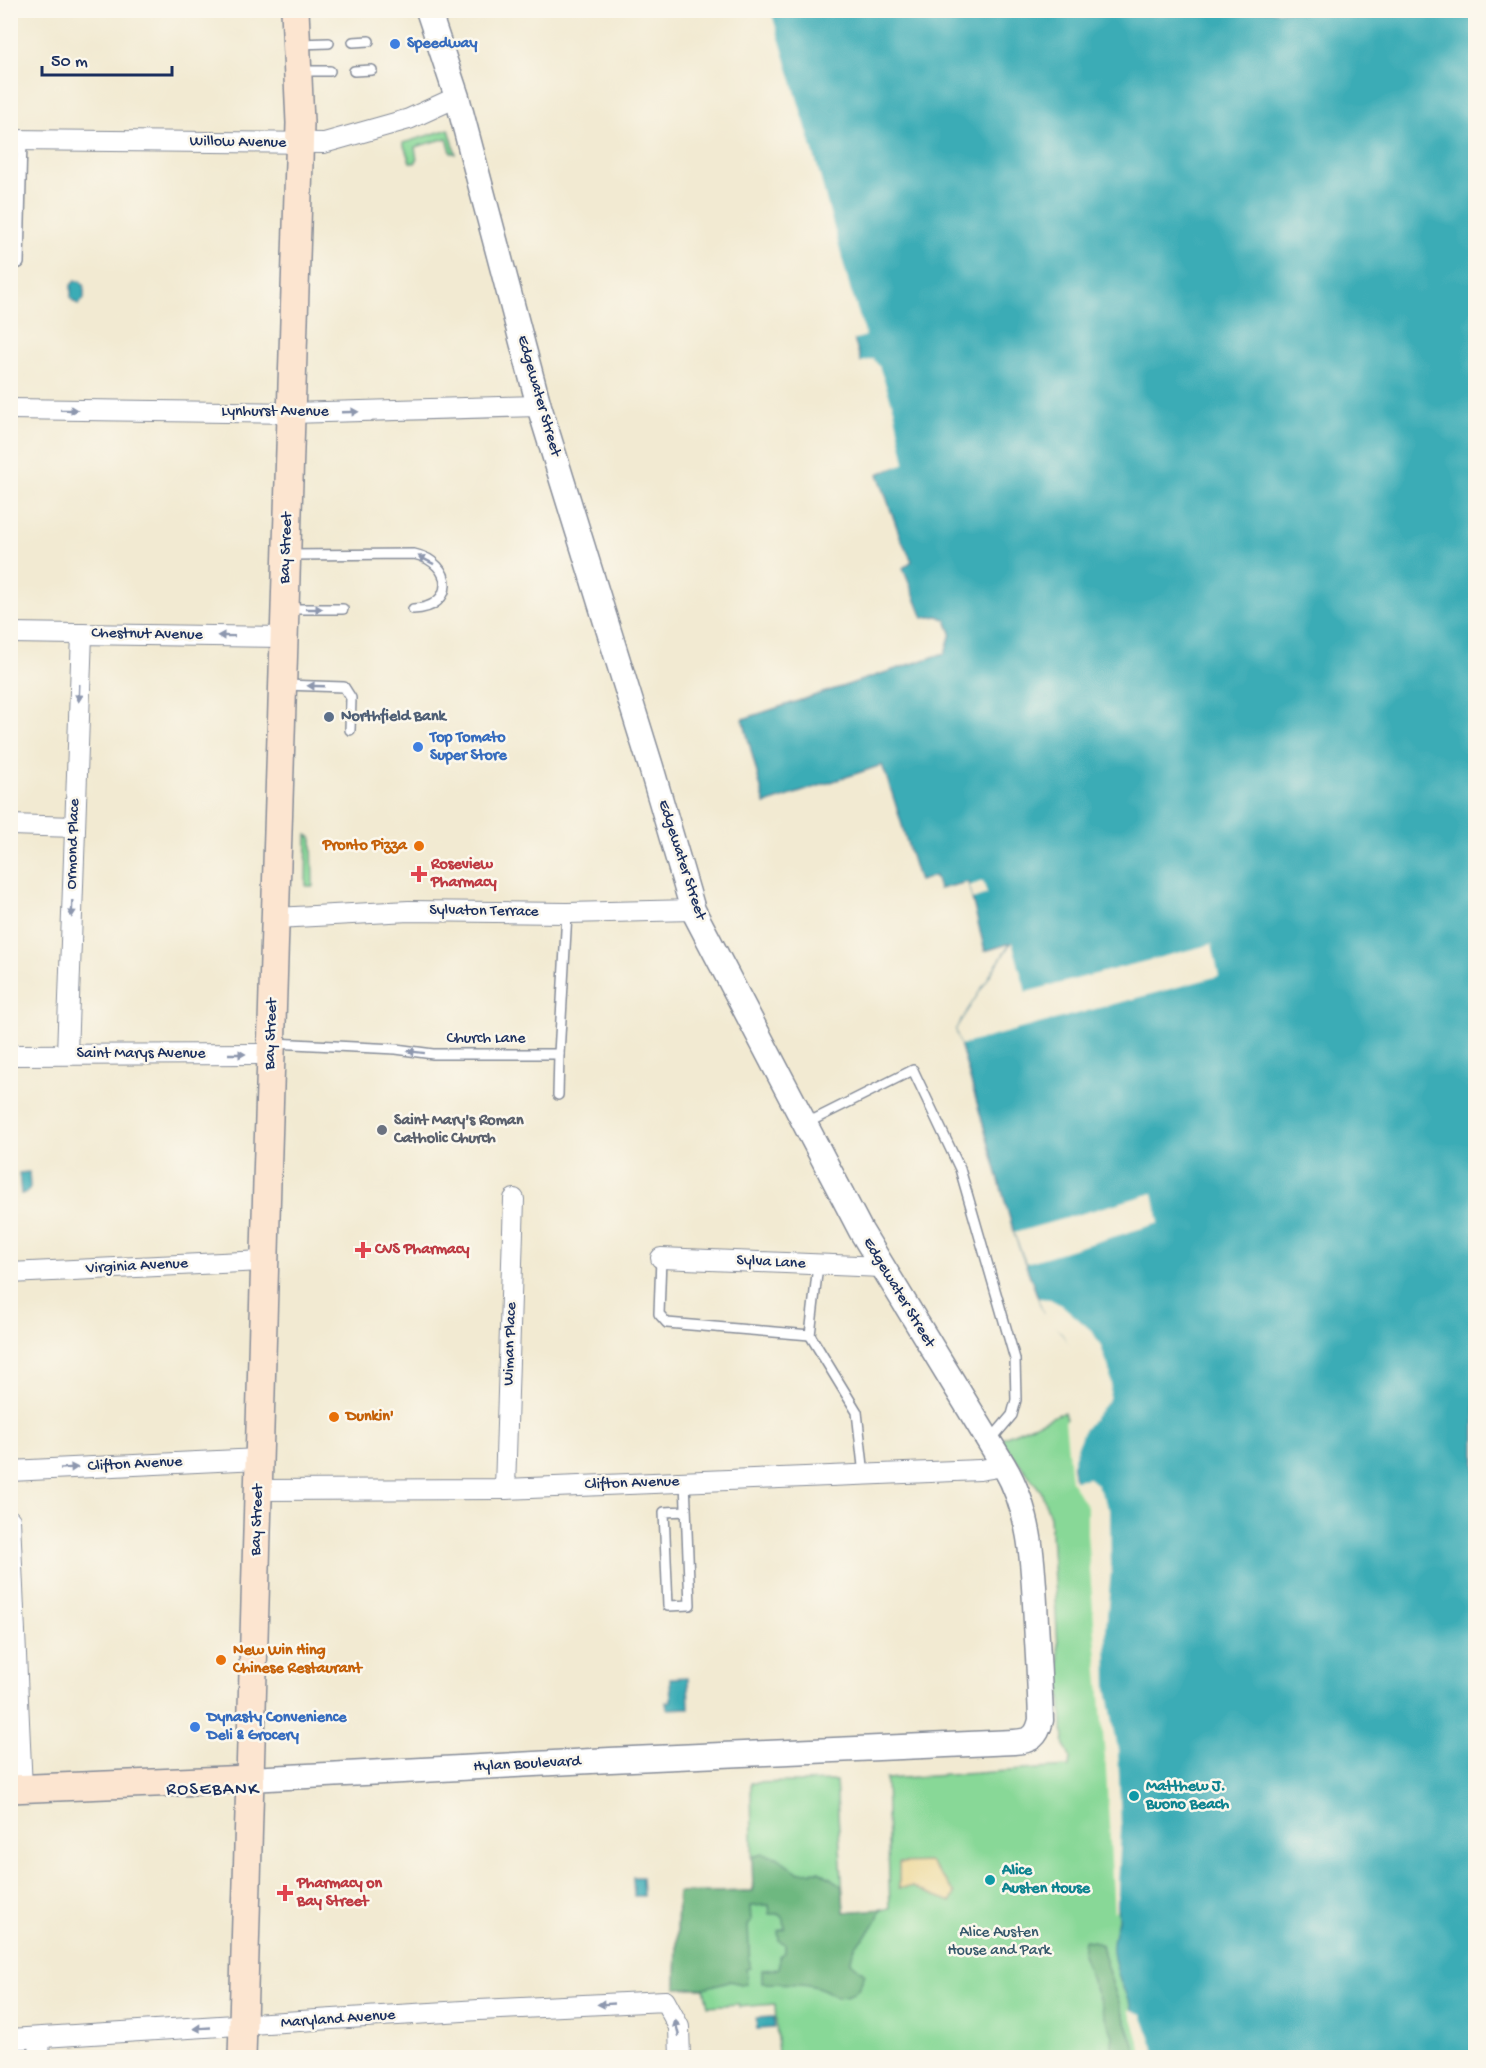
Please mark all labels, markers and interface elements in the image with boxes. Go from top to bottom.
place label: Speedway [407,35,477,54]
marker: Speedway [388,37,402,51]
scale bar [42,39,172,77]
text: 50 m [51,52,88,73]
street label: Willow Avenue [189,133,287,153]
street label: Edgewater Street [512,333,565,460]
street label: Lynhurst Avenue [221,403,329,422]
one-way arrow [59,405,78,415]
one-way arrow [340,407,359,416]
street label: Bay Street [276,511,298,585]
one-way arrow [417,555,435,565]
one-way arrow [305,604,324,614]
street label: Chestnut Avenue [91,625,204,645]
one-way arrow [216,631,235,641]
one-way arrow [306,681,325,690]
one-way arrow [75,683,84,702]
place label: Northfield Bank [341,707,448,727]
marker: Northfield Bank [322,710,336,724]
place label: Top Tomato Super Store [428,729,507,766]
marker: Top Tomato Super Store [411,740,425,754]
street label: Ormond Place [63,798,85,890]
street label: Edgewater Street [653,798,710,924]
place label: Pronto Pizza [322,837,408,856]
marker: Pronto Pizza [412,839,426,853]
place label: Roseview Pharmacy [430,856,497,893]
marker: Roseview Pharmacy [412,867,426,881]
one-way arrow [67,899,77,918]
street label: Sylvaton Terrace [429,902,540,922]
street label: Bay Street [261,997,283,1071]
street label: Church Lane [447,1030,526,1049]
street label: Saint Marys Avenue [76,1045,206,1064]
one-way arrow [407,1047,426,1057]
one-way arrow [227,1049,246,1059]
place label: Saint Mary's Roman Catholic Church [393,1112,524,1149]
marker: Saint Mary's Roman Catholic Church [375,1123,389,1137]
street label: Edgewater Street [858,1235,939,1353]
place label: CVS Pharmacy [374,1241,469,1260]
marker: CVS Pharmacy [356,1243,370,1257]
street label: Sylva Lane [736,1252,807,1274]
street label: Virginia Avenue [84,1255,189,1279]
street label: Wiman Place [500,1301,522,1386]
place label: Dunkin' [344,1408,394,1427]
marker: Dunkin' [327,1410,341,1424]
street label: Clifton Avenue [87,1453,184,1477]
one-way arrow [59,1464,78,1473]
street label: Clifton Avenue [584,1473,680,1495]
street label: Bay Street [247,1483,269,1557]
place label: New Win Hing Chinese Restaurant [232,1642,363,1679]
marker: New Win Hing Chinese Restaurant [214,1653,228,1667]
place label: Dynasty Convenience Deli & Grocery [205,1709,347,1746]
marker: Dynasty Convenience Deli & Grocery [188,1720,202,1734]
street label: Hylan Boulevard [473,1753,583,1777]
place label: Matthew J. Buono Beach [1145,1778,1229,1815]
district label: ROSEBANK [166,1780,260,1801]
marker: Matthew J. Buono Beach [1127,1789,1141,1803]
place label: Alice Austen House [1001,1862,1091,1899]
marker: Alice Austen House [983,1873,997,1887]
place label: Pharmacy on Bay Street [296,1875,383,1912]
marker: Pharmacy on Bay Street [278,1886,292,1900]
park label: Alice Austen House and Park [947,1924,1052,1961]
one-way arrow [597,1999,616,2008]
street label: Maryland Avenue [280,2006,397,2033]
one-way arrow [671,2019,681,2037]
one-way arrow [193,2023,212,2033]

